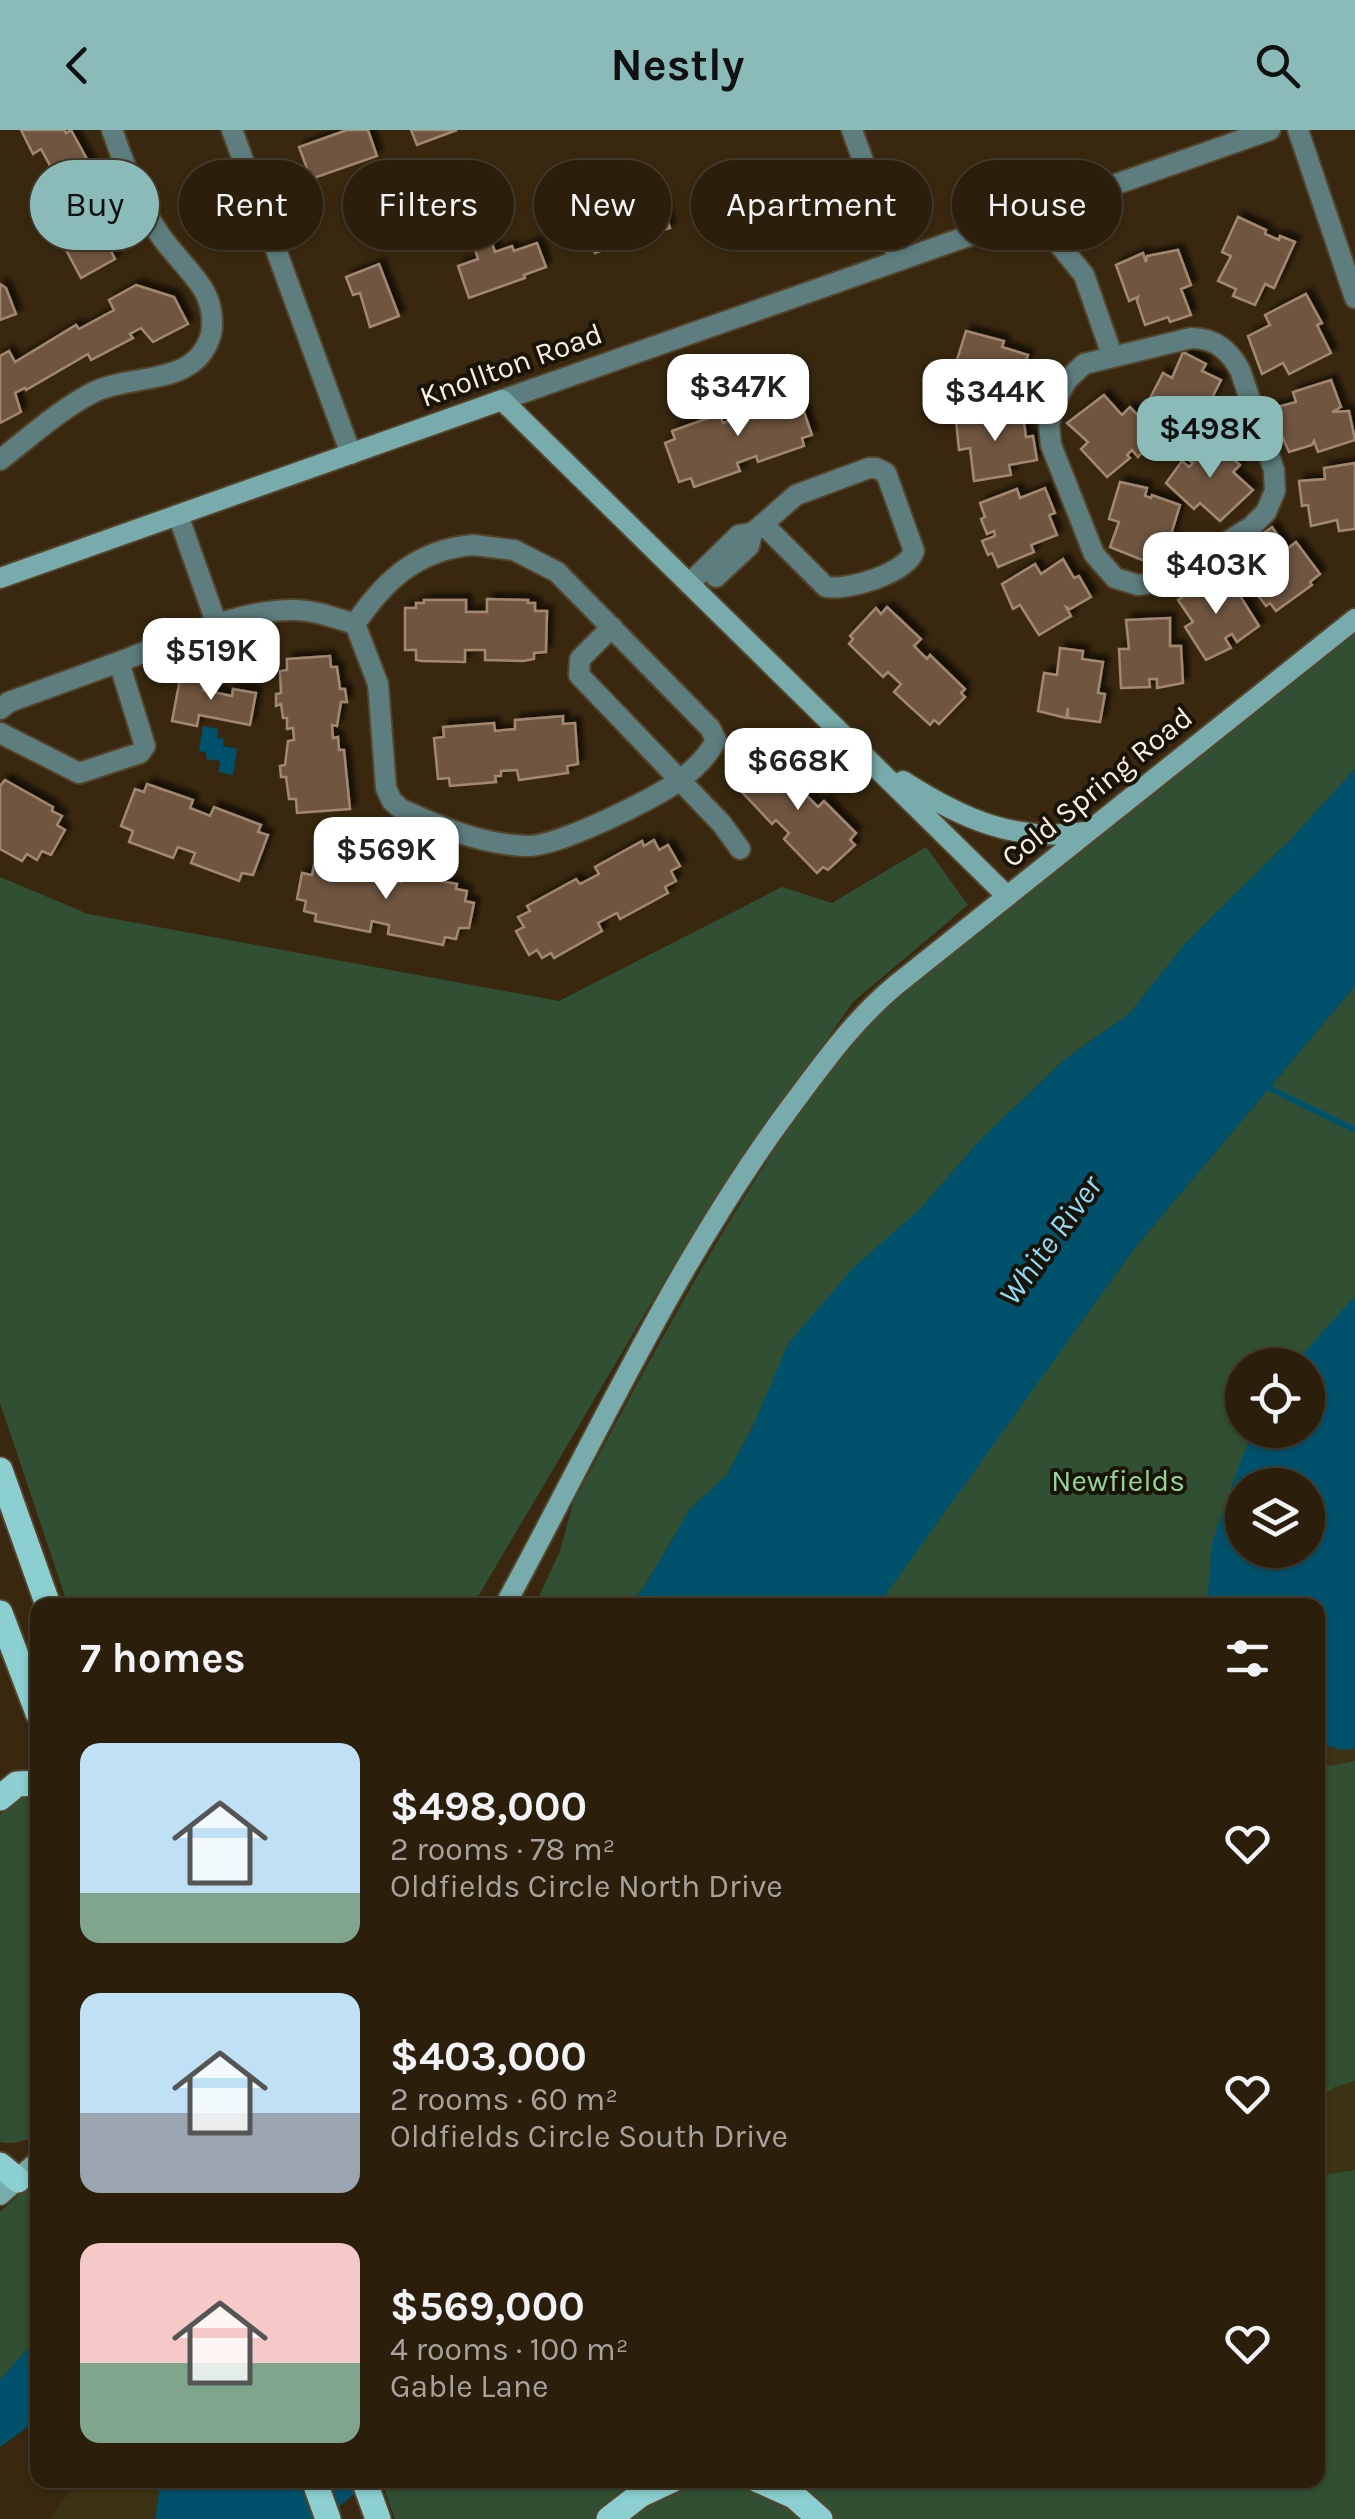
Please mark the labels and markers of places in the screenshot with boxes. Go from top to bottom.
pin: $347K [668,354,808,439]
pin: $344K [925,359,1065,444]
pin: $498K [1140,396,1280,481]
pin: $403K [1146,532,1286,617]
pin: $519K [141,618,281,703]
pin: $668K [728,728,868,813]
pin: $569K [316,817,456,902]

